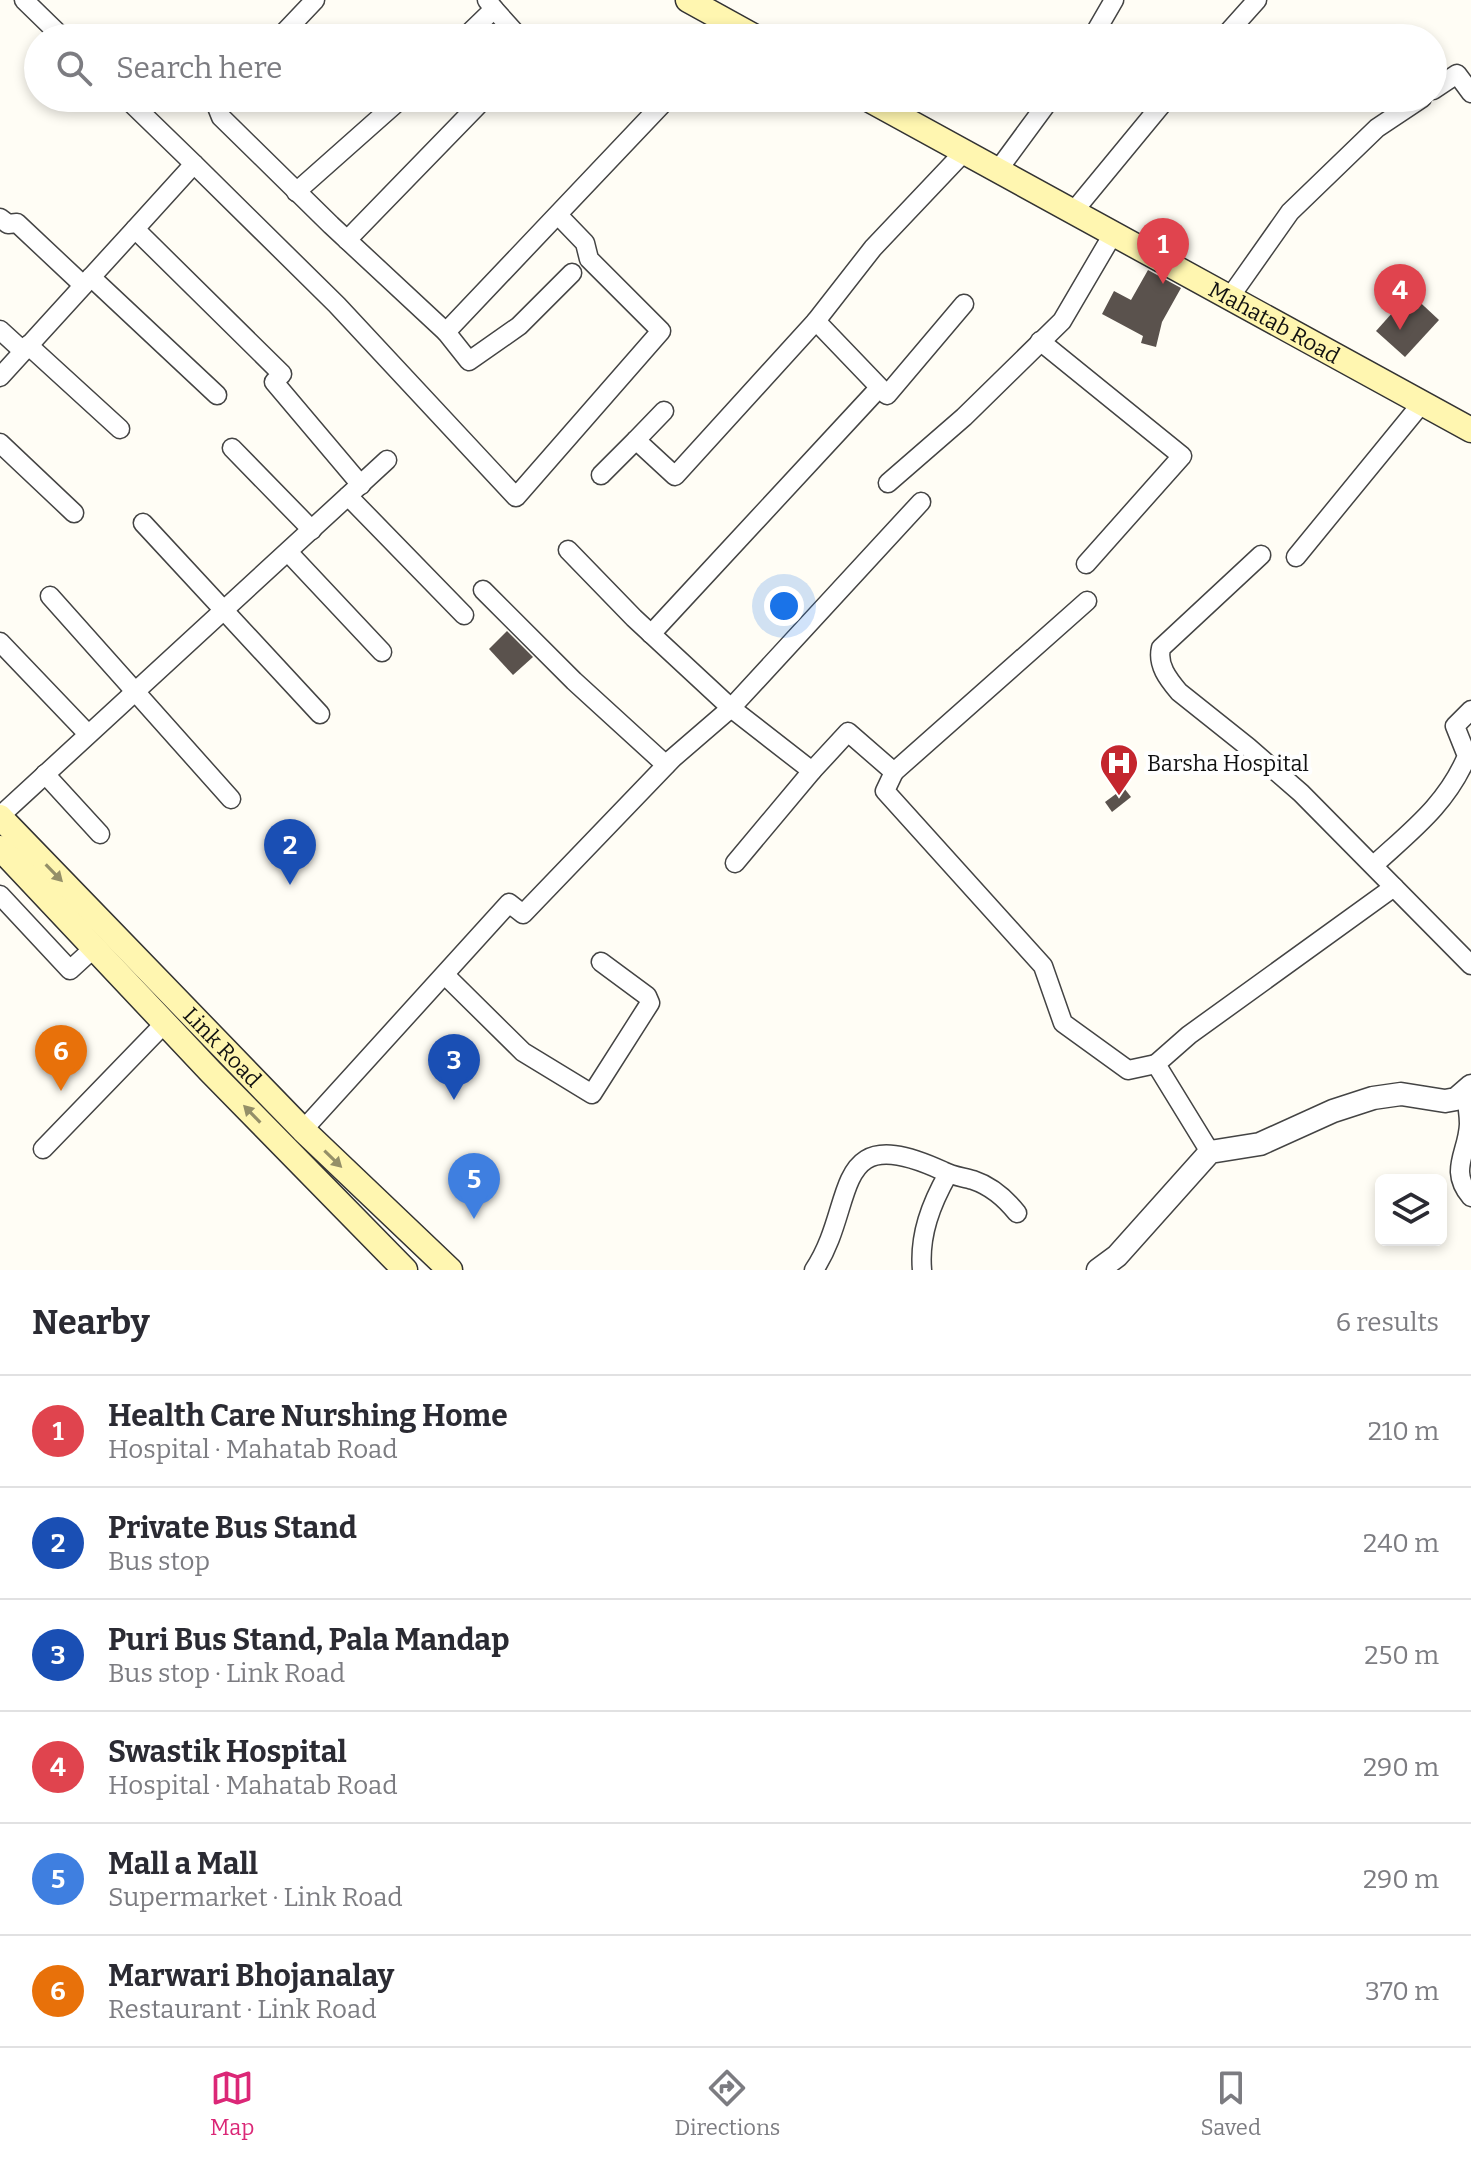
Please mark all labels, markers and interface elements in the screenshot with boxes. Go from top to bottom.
search box [24,24,1447,112]
icon: search [52,46,96,90]
text: Search here [116,50,283,86]
pin: 1 [1137,218,1189,284]
pin: 4 [1374,264,1426,330]
street label: Mahatab Road [1204,276,1345,370]
your location [764,586,804,626]
hospital icon: Barsha Hospital [1098,742,1140,797]
place label: Barsha Hospital [1147,750,1309,777]
pin: 2 [264,819,316,885]
one-way arrow [44,863,63,882]
street label: Link Road [177,1002,267,1093]
pin: 6 [35,1025,87,1091]
pin: 3 [428,1034,480,1100]
one-way arrow [243,1105,262,1124]
one-way arrow [323,1150,342,1168]
pin: 5 [448,1153,500,1219]
map controls [1375,1174,1447,1246]
button: layers [1375,1174,1447,1246]
text: Nearby [32,1302,150,1343]
text: 6 results [1336,1307,1439,1338]
text: Health Care Nurshing Home [108,1398,508,1434]
text: 1 [52,1416,64,1447]
text: 210 m [1368,1416,1439,1447]
text: Hospital · Mahatab Road [108,1434,398,1465]
text: Private Bus Stand [108,1510,357,1546]
text: 2 [51,1528,65,1559]
text: 240 m [1363,1528,1439,1559]
text: Bus stop [108,1546,210,1577]
text: Puri Bus Stand, Pala Mandap [108,1622,509,1658]
text: 3 [51,1640,65,1671]
text: 250 m [1364,1640,1439,1671]
text: Bus stop · Link Road [108,1658,345,1689]
text: Swastik Hospital [108,1734,347,1770]
text: 4 [50,1752,66,1783]
text: 290 m [1363,1752,1439,1783]
text: Hospital · Mahatab Road [108,1770,398,1801]
text: Mall a Mall [108,1846,258,1882]
text: 5 [51,1864,65,1895]
text: 290 m [1363,1864,1439,1895]
text: Supermarket · Link Road [108,1882,403,1913]
text: Marwari Bhojanalay [108,1958,394,1994]
text: 6 [50,1976,66,2007]
text: 370 m [1365,1976,1439,2007]
text: Restaurant · Link Road [108,1994,377,2025]
tab: Map [210,2066,254,2141]
tab: Directions [675,2066,780,2141]
tab: Saved [1201,2066,1261,2141]

